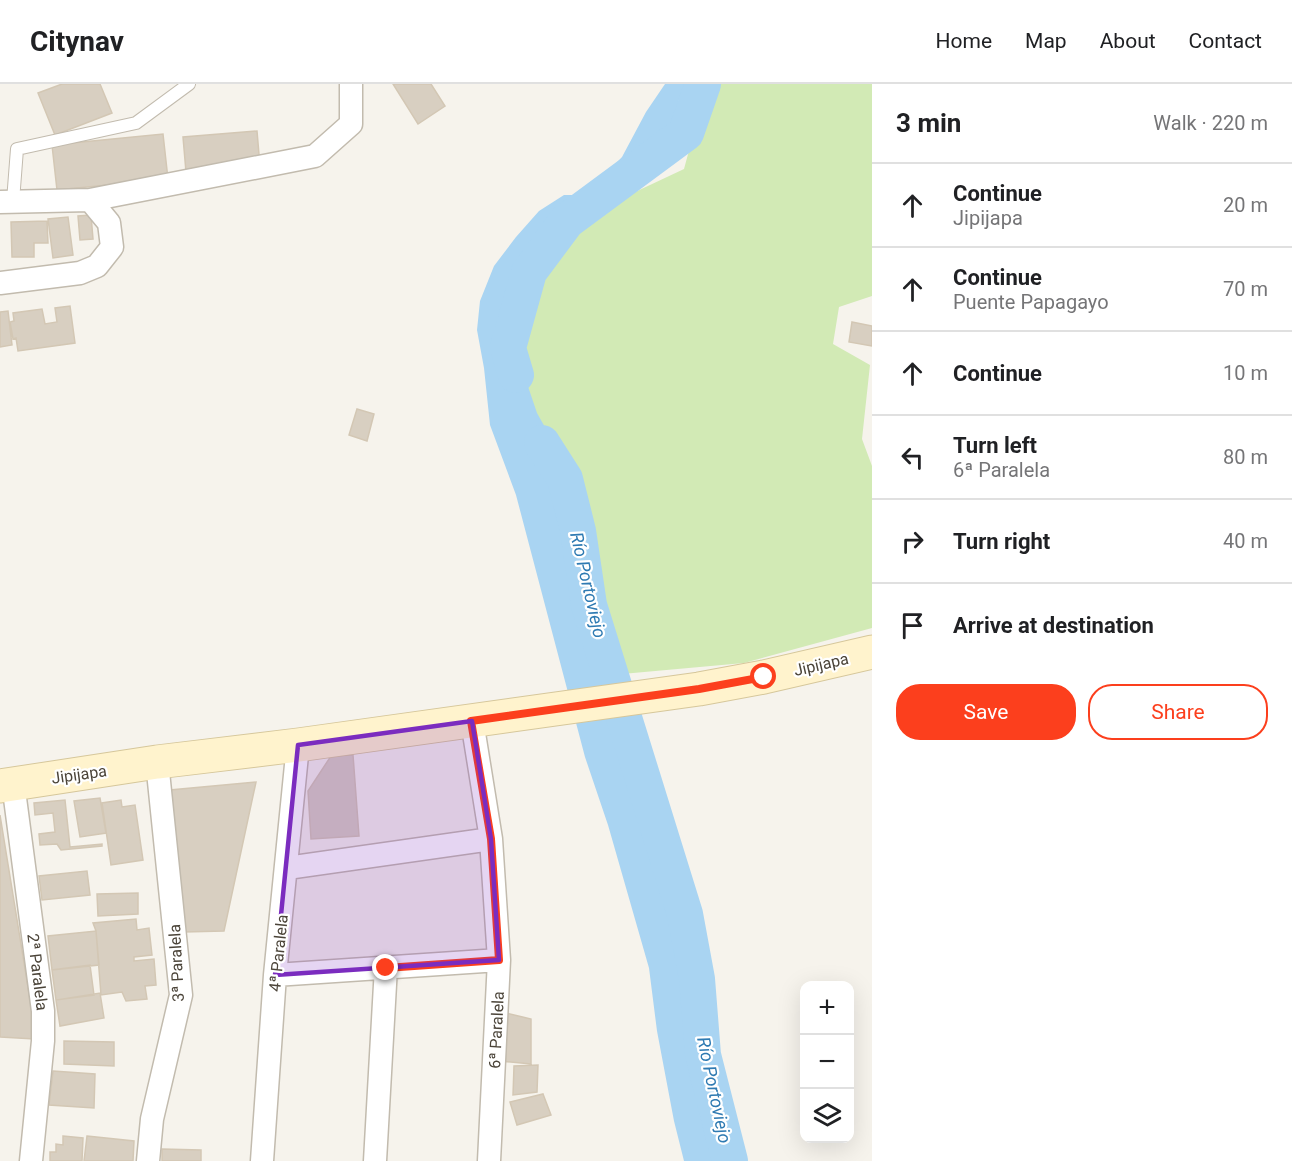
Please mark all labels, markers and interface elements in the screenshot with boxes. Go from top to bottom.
text: Citynav [30,25,124,58]
text: Home [936,29,992,53]
text: Map [1025,29,1067,53]
text: About [1100,29,1156,53]
text: Contact [1189,29,1262,53]
text: 3 min [896,108,961,138]
text: Walk · 220 m [1153,111,1268,135]
text: Continue [953,181,1042,206]
icon: ahead [896,189,929,222]
text: 20 m [1223,193,1268,217]
text: Jipijapa [953,206,1023,230]
text: Continue [953,265,1042,290]
icon: ahead [896,273,929,306]
text: 70 m [1223,277,1268,301]
text: Puente Papagayo [953,290,1109,314]
icon: ahead [896,357,929,390]
text: Continue [953,361,1042,386]
text: 10 m [1223,361,1268,385]
text: Turn left [953,433,1037,458]
icon: left [896,441,929,474]
text: 80 m [1223,445,1268,469]
text: 6ª Paralela [953,458,1050,482]
icon: right [896,525,929,558]
text: Turn right [953,529,1050,554]
text: 40 m [1223,529,1268,553]
water label: Río Portoviejo [566,530,611,640]
icon: arrive [896,609,929,642]
text: Arrive at destination [953,613,1154,638]
street label: Jipijapa [792,649,850,680]
route start [750,663,776,689]
button: Save [896,684,1076,740]
button: Share [1088,684,1268,740]
street label: Jipijapa [50,761,108,788]
street label: 4ª Paralela [265,913,292,993]
street label: 3ª Paralela [165,924,188,1002]
street label: 2ª Paralela [23,932,52,1012]
route end [372,954,398,980]
map controls [800,981,854,1143]
button: + [800,981,854,1035]
street label: 6ª Paralela [485,991,508,1069]
water label: Río Portoviejo [693,1035,736,1145]
button: − [800,1035,854,1089]
button: layers [800,1089,854,1143]

